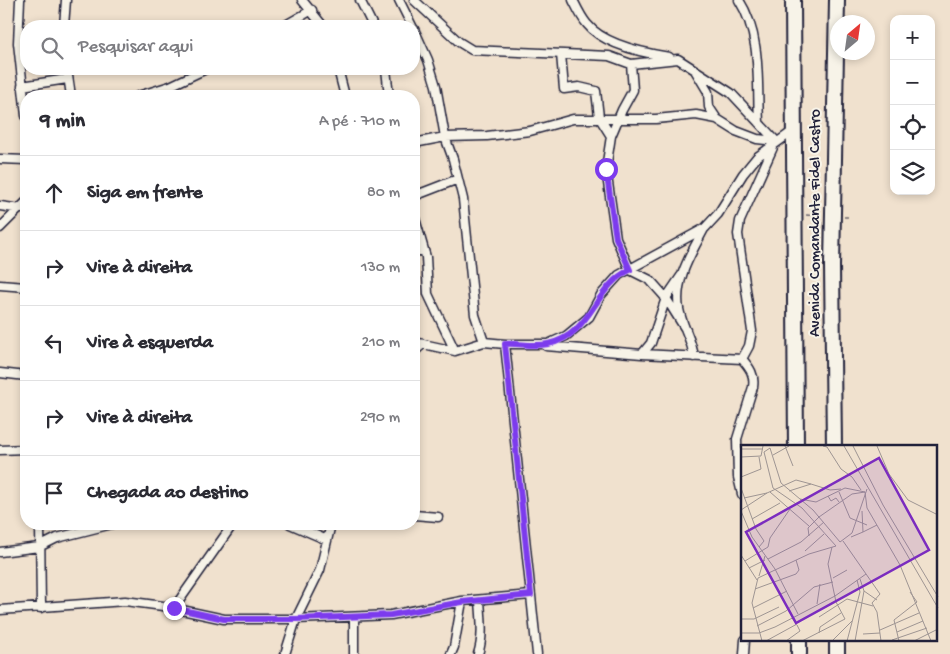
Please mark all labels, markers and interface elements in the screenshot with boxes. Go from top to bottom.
north arrow [830,15,875,60]
map controls [890,15,935,195]
button: + [890,15,935,60]
search box [20,20,420,75]
icon: search [38,34,66,62]
text: Pesquisar aqui [78,36,193,59]
button: − [890,60,935,105]
button: locate [890,105,935,150]
street label: Avenida Comandante Fidel Castro [807,109,826,337]
text: 9 min [40,110,85,135]
text: A pé · 710 m [319,113,400,132]
button: layers [890,150,935,195]
route start [595,158,618,181]
icon: ahead [40,179,68,207]
text: Siga em frente [87,182,203,205]
text: 80 m [367,184,400,203]
icon: right [40,254,68,282]
text: Vire à direita [87,257,192,280]
text: 130 m [361,259,400,278]
icon: left [40,329,68,357]
text: Vire à esquerda [87,332,213,355]
text: 210 m [361,334,400,353]
icon: right [40,404,68,432]
text: Vire à direita [87,407,192,430]
text: 290 m [360,409,400,428]
inset map [741,445,938,642]
icon: arrive [40,479,68,507]
text: Chegada ao destino [87,482,248,505]
route end [163,597,186,620]

